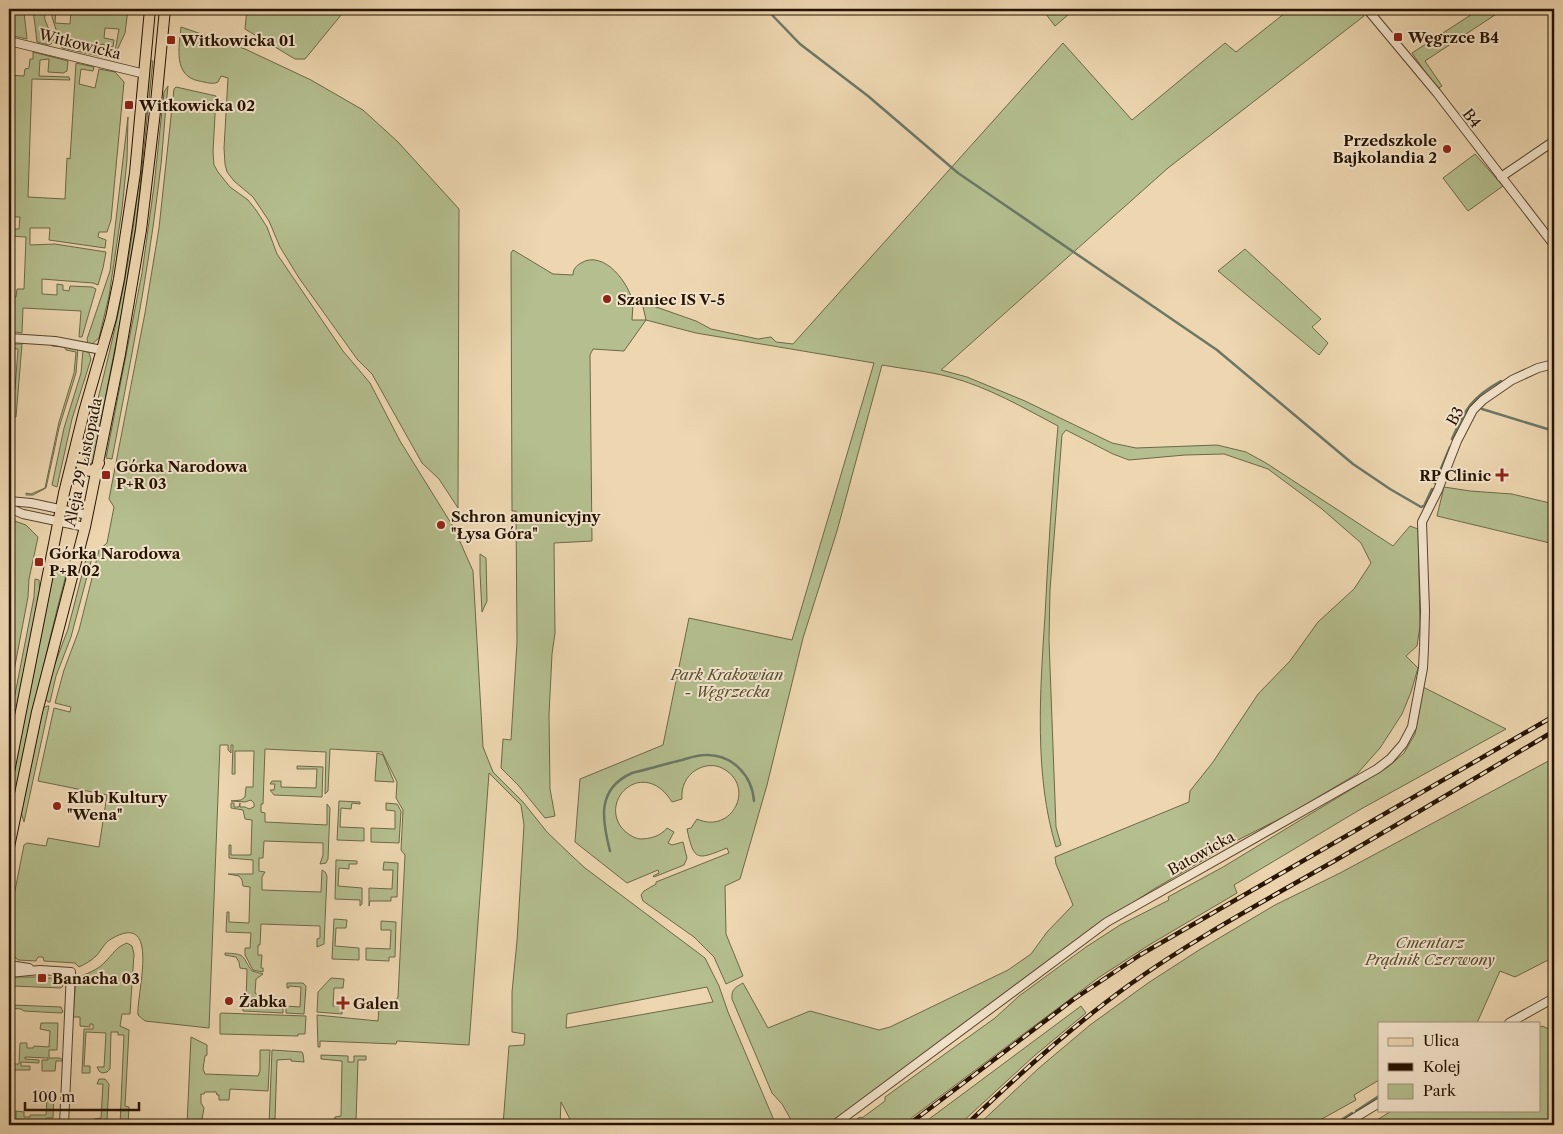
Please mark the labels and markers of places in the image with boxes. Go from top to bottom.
place label: Węgrzce B4 [1407,28,1499,47]
place label: Witkowicka 01 [180,31,295,50]
marker: Węgrzce B4 [1392,31,1404,43]
marker: Witkowicka 01 [165,34,177,46]
place label: Witkowicka 02 [138,96,255,115]
marker: Witkowicka 02 [123,99,135,111]
place label: Przedszkole Bajkolandia 2 [1333,131,1437,167]
marker: Przedszkole Bajkolandia 2 [1441,143,1453,155]
place label: Szaniec IS V-5 [617,290,725,309]
marker: Szaniec IS V-5 [601,293,613,305]
place label: Górka Narodowa P+R 03 [116,457,248,493]
place label: RP Clinic [1419,466,1491,485]
marker: RP Clinic [1495,468,1509,482]
marker: Górka Narodowa P+R 03 [100,469,112,481]
place label: Schron amunicyjny "Łysa Góra" [451,507,601,543]
marker: Schron amunicyjny "Łysa Góra" [435,519,447,531]
place label: Górka Narodowa P+R 02 [49,544,181,580]
marker: Górka Narodowa P+R 02 [33,556,45,568]
place label: Klub Kultury "Wena" [67,788,168,824]
marker: Klub Kultury "Wena" [51,800,63,812]
place label: Banacha 03 [52,969,140,988]
marker: Banacha 03 [36,972,48,984]
place label: Żabka [239,992,287,1011]
place label: Galen [353,994,400,1013]
marker: Żabka [223,995,235,1007]
marker: Galen [337,997,349,1009]

